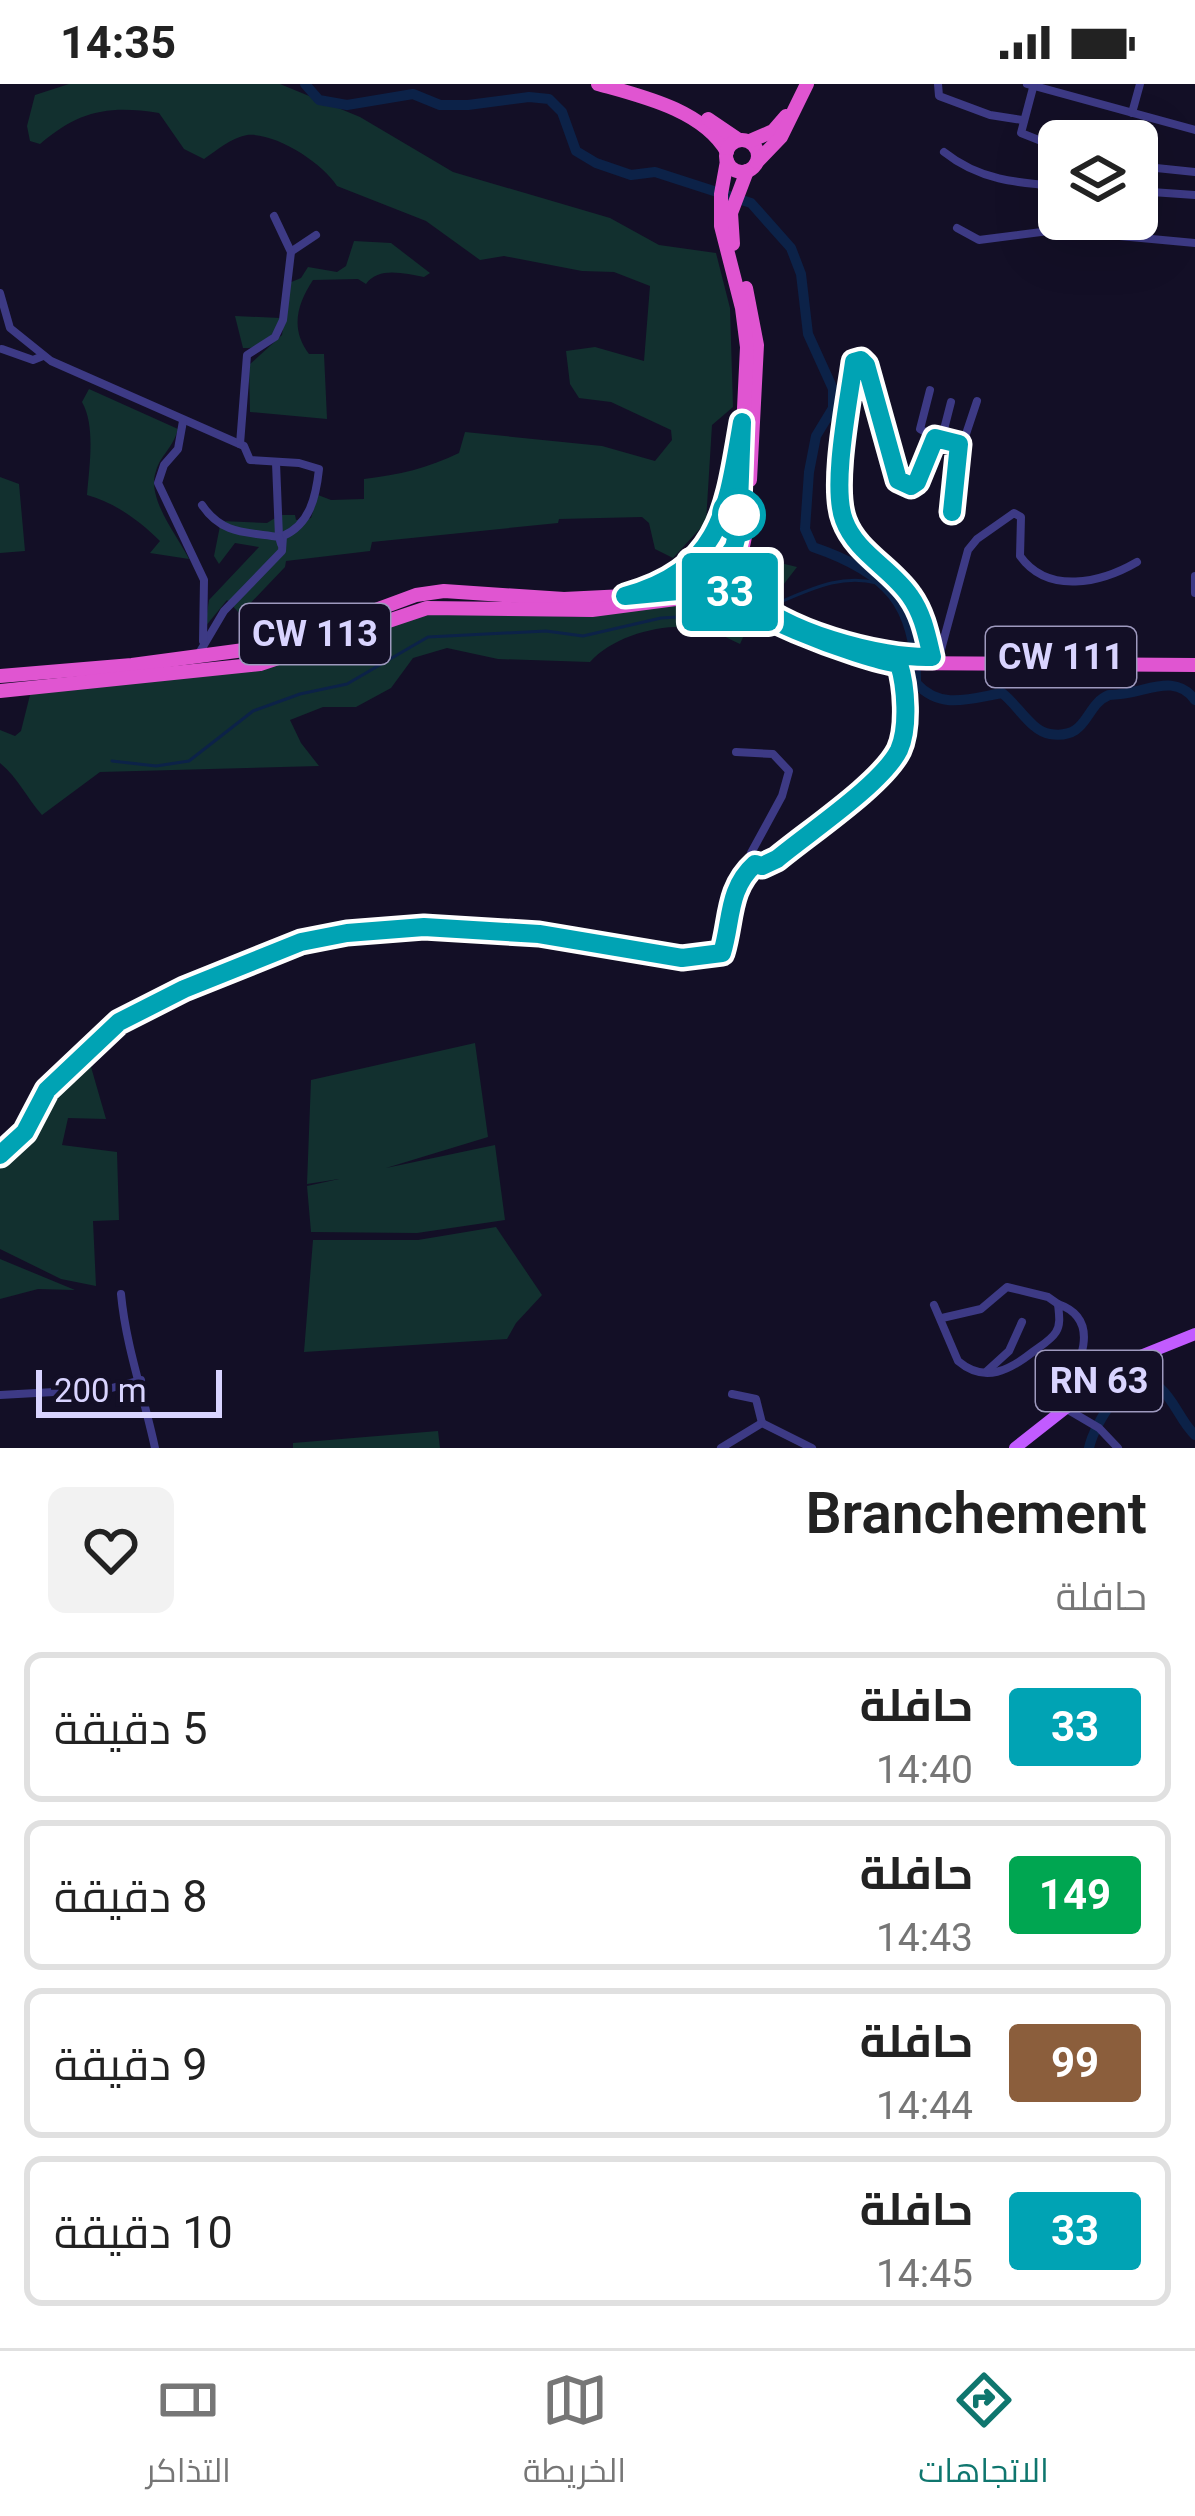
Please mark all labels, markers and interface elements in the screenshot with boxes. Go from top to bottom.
text: 14:35 [60,16,176,69]
map controls [1038,120,1158,240]
button: layers [1038,120,1158,240]
unlabelled marker [714,490,764,540]
line badge: 33 [676,553,784,631]
text: 33 [706,567,754,616]
road number: CW 113 [240,604,390,664]
road number: CW 111 [986,627,1136,687]
road number: RN 63 [1036,1351,1162,1411]
scale bar [36,1364,222,1417]
text: 200 m [54,1371,147,1410]
text: Branchement [805,1480,1147,1547]
button: heart [48,1487,174,1613]
text: حافلة [1056,1574,1147,1620]
text: حافلة [860,1679,973,1732]
text: 5 دقيقة [54,1702,208,1755]
text: 33 [1051,1702,1099,1751]
text: 14:40 [876,1747,973,1793]
text: حافلة [860,1847,973,1900]
text: 8 دقيقة [54,1870,208,1923]
text: 149 [1039,1870,1111,1919]
text: 14:43 [876,1915,973,1961]
text: حافلة [860,2015,973,2068]
text: 9 دقيقة [54,2038,208,2091]
text: 99 [1051,2038,1099,2087]
text: 14:44 [876,2083,973,2129]
text: حافلة [860,2183,973,2236]
text: 10 دقيقة [54,2206,233,2259]
text: 33 [1051,2206,1099,2255]
text: 14:45 [876,2251,973,2297]
tab: التذاكر [146,2367,231,2501]
tab: الخريطة [523,2367,626,2501]
tab: الاتجاهات [918,2367,1049,2501]

